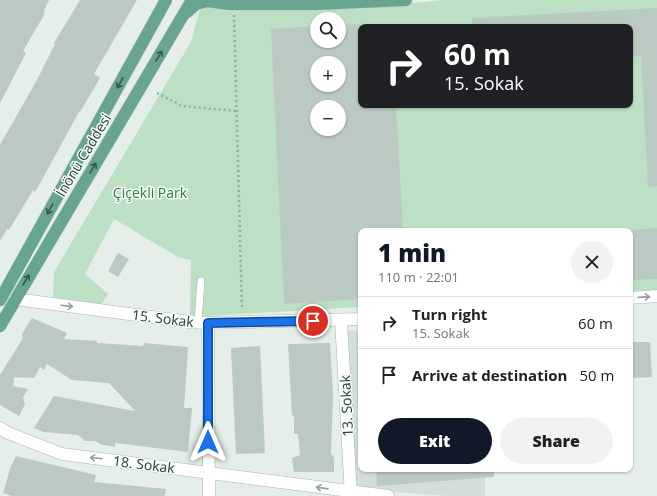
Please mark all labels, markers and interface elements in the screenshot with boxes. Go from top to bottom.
map controls [310,12,346,136]
button: search [310,12,346,48]
text: 60 m [444,35,511,73]
icon: right [378,40,430,92]
one-way arrow [156,50,164,62]
button: + [310,56,346,92]
text: 15. Sokak [444,71,524,95]
one-way arrow [116,77,123,89]
button: − [310,100,346,136]
street label: İnönü Caddesi [51,110,115,200]
one-way arrow [89,162,97,174]
park label: Çiçekli Park [113,183,188,202]
one-way arrow [46,203,54,215]
text: 1 min [378,236,446,269]
button: close [571,241,613,283]
text: 110 m · 22:01 [378,268,459,286]
one-way arrow [23,274,31,286]
one-way arrow [637,293,650,301]
one-way arrow [60,302,73,310]
pin [296,304,330,338]
text: Turn right [412,304,487,324]
street label: 15. Sokak [131,305,196,331]
icon: arrive [302,310,324,332]
icon: right [378,312,400,334]
text: 60 m [578,313,613,333]
text: 15. Sokak [412,324,470,342]
icon: arrive [378,364,400,386]
text: Arrive at destination [412,365,567,385]
text: 50 m [579,365,614,385]
street label: 13. Sokak [335,374,357,437]
button: Exit [378,418,492,464]
button: Share [500,418,613,464]
position arrow [187,421,229,463]
street label: 18. Sokak [112,451,177,477]
one-way arrow [90,454,103,462]
one-way arrow [316,484,329,492]

